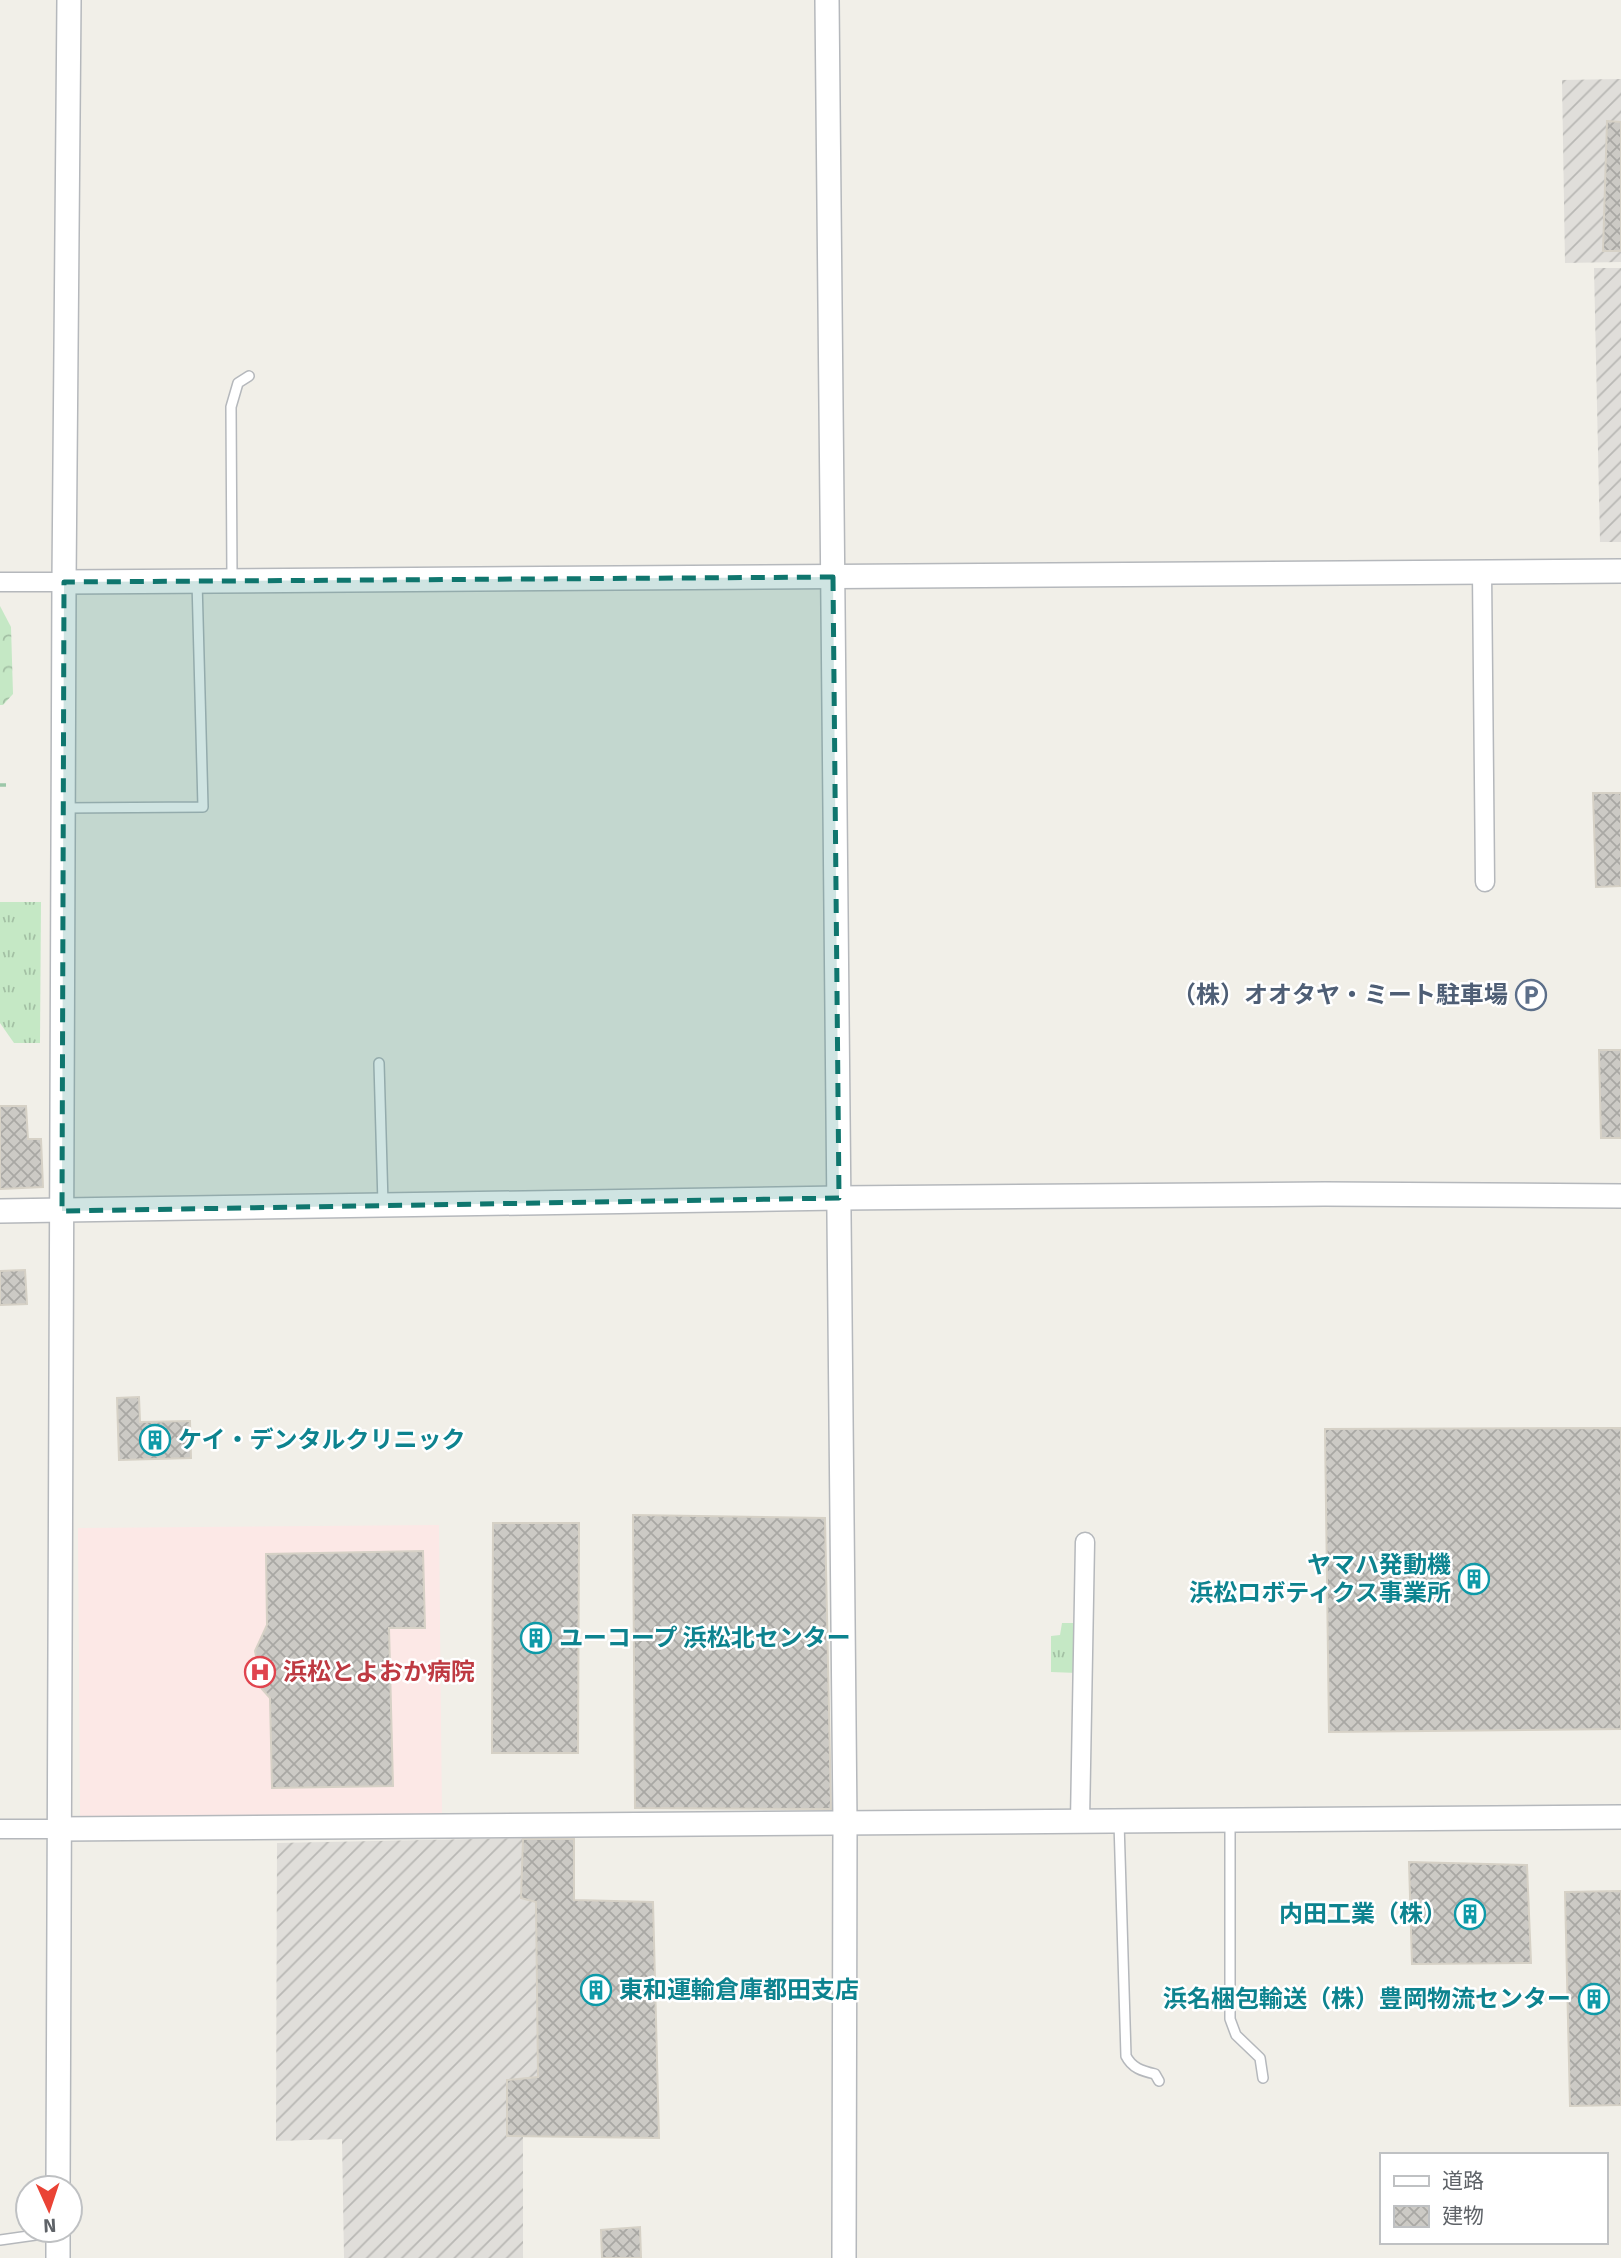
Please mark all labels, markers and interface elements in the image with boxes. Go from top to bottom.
parking icon: （株）オオタヤ・ミート駐車場 [1514,978,1548,1012]
place label: （株）オオタヤ・ミート駐車場 [1172,980,1508,1010]
building icon: ケイ・デンタルクリニック [138,1423,172,1457]
place label: ケイ・デンタルクリニック [178,1425,466,1455]
place label: ヤマハ発動機 浜松ロボティクス事業所 [1189,1550,1451,1608]
building icon: ヤマハ発動機 浜松ロボティクス事業所 [1457,1562,1491,1596]
building icon: ユーコープ 浜松北センター [519,1621,553,1655]
place label: ユーコープ 浜松北センター [559,1623,851,1653]
hospital icon: 浜松とよおか病院 [243,1655,277,1689]
place label: 浜松とよおか病院 [283,1657,475,1687]
building icon: 内田工業（株） [1453,1897,1487,1931]
place label: 内田工業（株） [1279,1899,1447,1929]
building icon: 東和運輸倉庫都田支店 [579,1973,613,2007]
place label: 東和運輸倉庫都田支店 [619,1975,859,2005]
building icon: 浜名梱包輸送（株）豊岡物流センター [1577,1982,1611,2016]
place label: 浜名梱包輸送（株）豊岡物流センター [1163,1984,1571,2014]
legend [1380,2153,1607,2244]
text: 道路 [1442,2168,1484,2194]
north arrow [14,2174,84,2244]
text: 建物 [1442,2203,1484,2229]
text: N [43,2213,57,2237]

